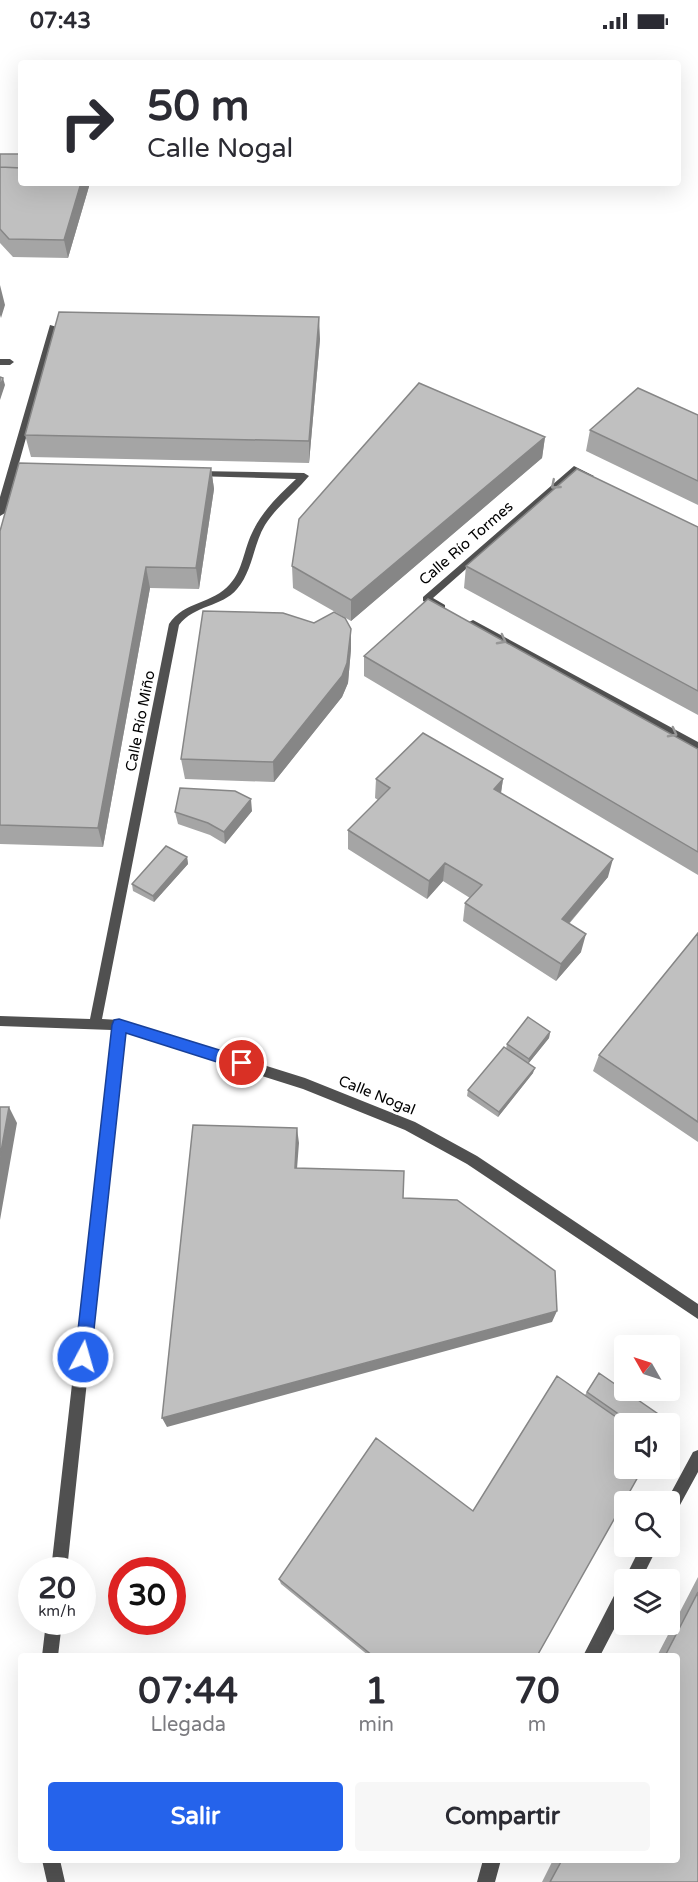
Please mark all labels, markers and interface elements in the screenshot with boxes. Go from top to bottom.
text: 07:43 [30,8,91,34]
text: 50 m [147,81,249,132]
icon: right [48,84,126,162]
text: Calle Nogal [147,132,293,165]
one-way arrow [551,478,562,489]
street label: Calle Río Tormes [415,497,517,589]
one-way arrow [496,633,506,644]
street label: Calle Río Miño [121,669,159,773]
one-way arrow [667,726,678,737]
pin [216,1037,267,1088]
icon: arrive [225,1046,258,1079]
street label: Calle Nogal [336,1071,418,1119]
position arrow [51,1325,115,1389]
north arrow [614,1335,680,1401]
map controls [614,1335,680,1635]
button: sound [614,1413,680,1479]
button: search [614,1491,680,1557]
speed limit sign: 30 [108,1557,186,1635]
button: layers [614,1569,680,1635]
text: 20 [38,1570,76,1607]
text: km/h [38,1602,76,1620]
text: 07:44 [138,1670,238,1713]
text: 1 [365,1670,388,1713]
text: 70 [514,1670,560,1713]
text: Llegada [150,1713,226,1737]
text: min [359,1713,394,1737]
text: m [528,1713,546,1737]
button: Salir [48,1782,343,1851]
button: Compartir [355,1782,650,1851]

